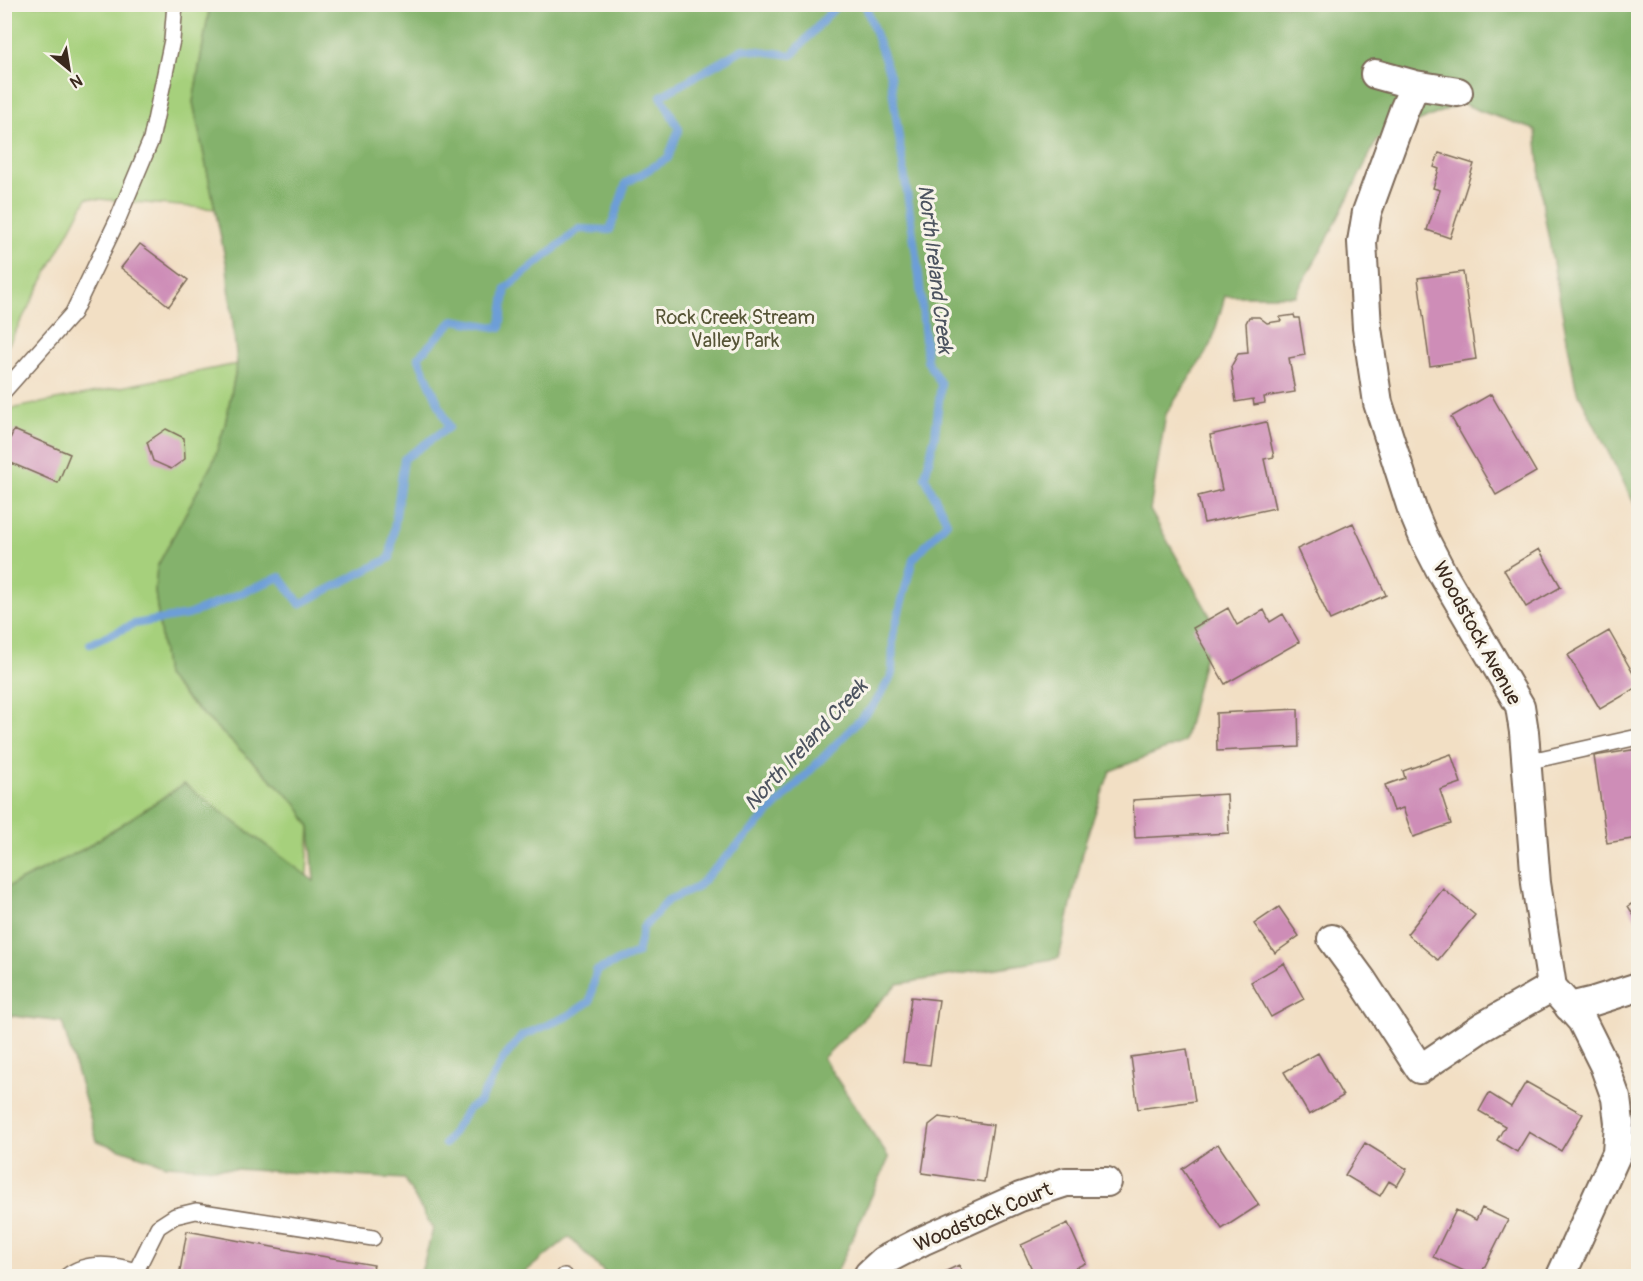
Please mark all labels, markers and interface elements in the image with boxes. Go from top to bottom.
north arrow [39,39,99,99]
text: N [66,70,86,93]
water label: North Ireland Creek [911,183,959,357]
park label: Rock Creek Stream Valley Park [655,305,815,353]
street label: Woodstock Avenue [1427,557,1527,709]
water label: North Ireland Creek [738,672,875,816]
street label: Woodstock Court [910,1176,1057,1257]

